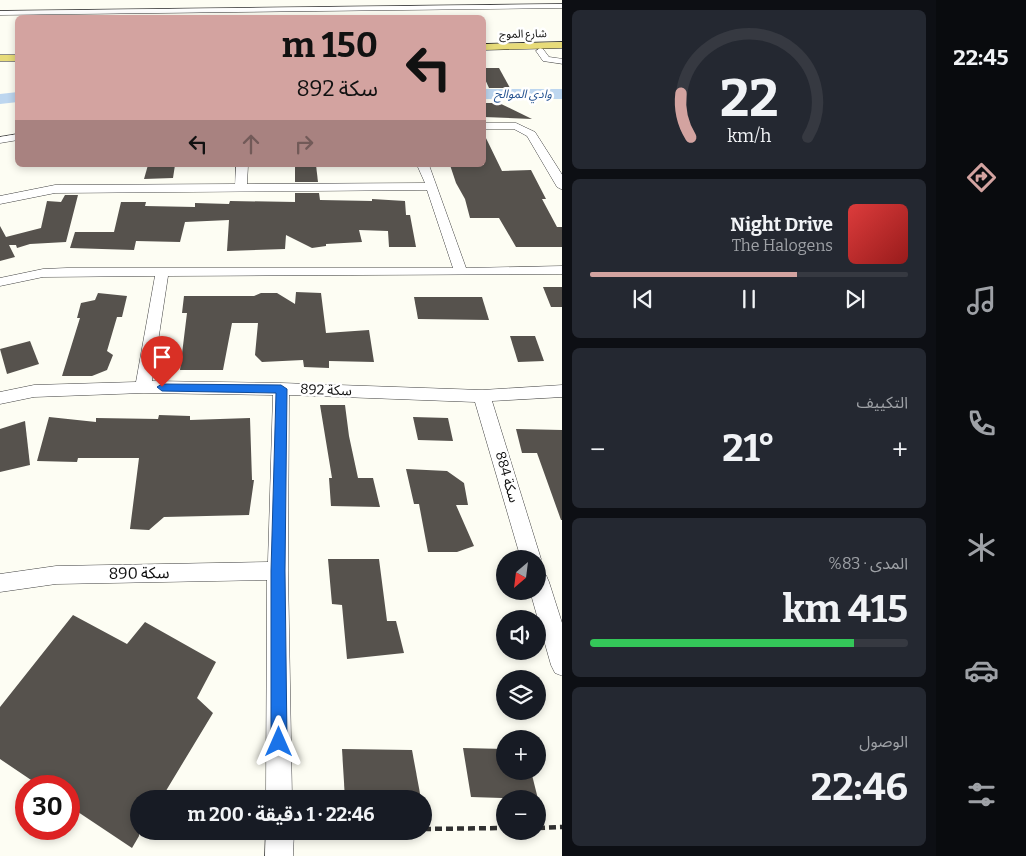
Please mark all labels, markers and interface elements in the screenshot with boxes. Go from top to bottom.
text: 150 m [282,24,378,66]
street label: شارع الموج [499,27,547,42]
icon: left [396,35,461,100]
text: 22:45 [953,44,1009,71]
text: 22 [720,67,778,130]
text: سكة 892 [296,75,378,102]
water label: وادي الموالح [493,87,552,104]
text: km/h [727,125,771,147]
icon: left [184,130,212,158]
icon: ahead [237,130,265,158]
icon: right [290,130,318,158]
icon: directions [964,160,999,195]
text: Night Drive [730,213,833,236]
text: The Halogens [732,236,833,255]
icon: music [964,283,999,318]
icon: previous [629,285,657,313]
icon: pause [735,285,763,313]
icon: next [841,285,869,313]
pin [141,336,183,387]
icon: arrive [148,343,176,371]
street label: سكة 892 [300,381,352,399]
text: التكييف [856,393,908,412]
icon: phone [964,406,999,441]
text: 21° [722,425,775,471]
text: − [590,433,605,466]
text: + [892,433,908,466]
street label: سكة 884 [492,449,522,505]
icon: climate [964,530,999,565]
north arrow [496,550,546,600]
map controls [496,550,546,840]
text: المدى · 83% [828,554,908,573]
street label: سكة 890 [108,563,170,583]
text: 415 km [782,586,908,632]
button: sound [496,610,546,660]
icon: car [964,653,999,688]
button: layers [496,670,546,720]
position arrow [252,715,304,767]
button: + [496,730,546,780]
text: الوصول [859,732,908,751]
text: 22:46 [811,764,908,810]
speed limit sign: 30 [15,775,80,840]
icon: filters [964,777,999,812]
button: − [496,790,546,840]
text: 22:46 · 1 دقيقة · 200 m [187,803,375,826]

